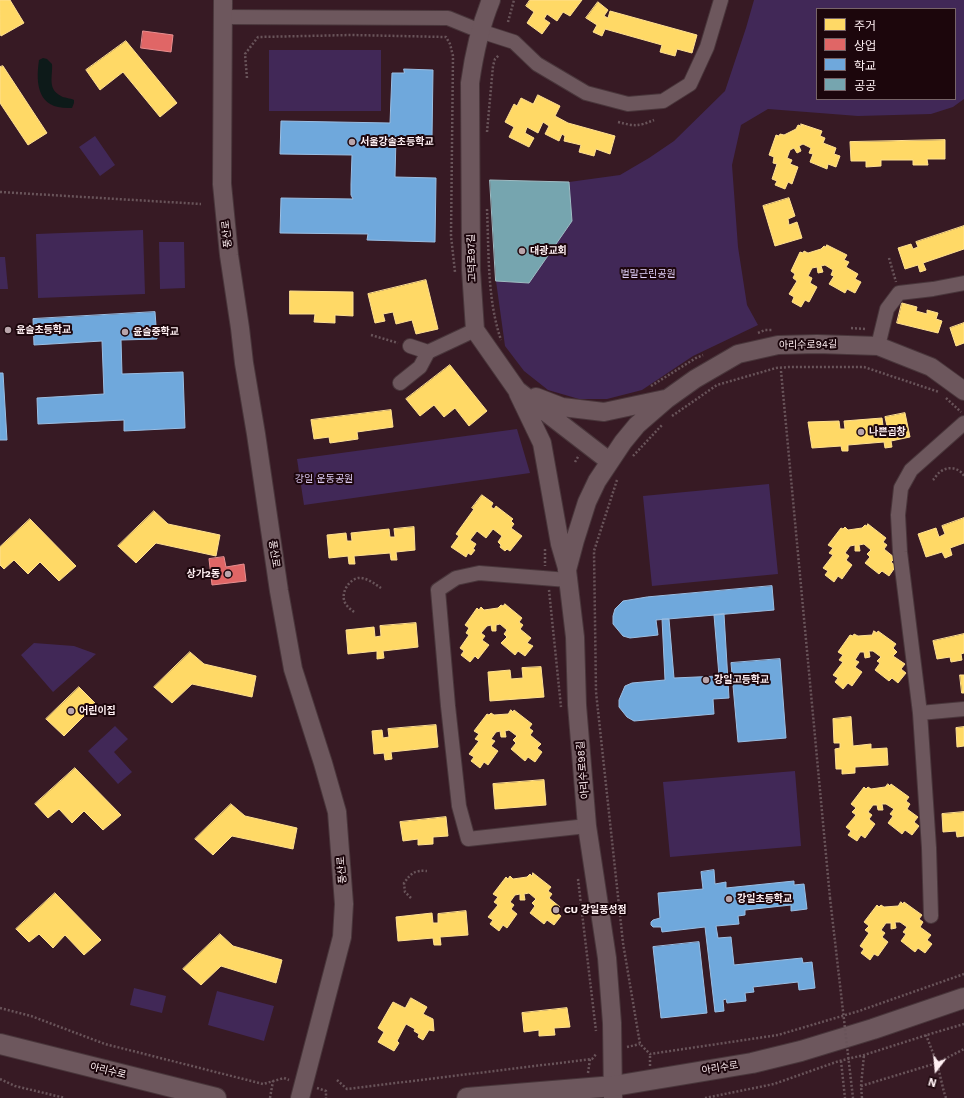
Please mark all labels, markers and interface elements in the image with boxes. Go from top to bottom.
legend [816,8,956,100]
text: 주거 [854,19,876,33]
text: 상업 [854,39,876,53]
text: 학교 [854,59,876,73]
text: 공공 [854,79,876,93]
place label: 서울강솔초등학교 [360,136,434,148]
marker: 서울강솔초등학교 [347,137,357,147]
street label: 풍산로 [220,220,234,248]
street label: 고덕로97길 [465,234,479,282]
place label: 대광교회 [530,245,567,257]
marker: 대광교회 [517,246,527,256]
park label: 벌말근린공원 [620,268,676,280]
place label: 윤슬초등학교 [16,324,71,336]
marker: 윤슬초등학교 [3,325,13,335]
place label: 윤슬중학교 [133,326,179,338]
marker: 윤슬중학교 [120,327,130,337]
street label: 아리수로94길 [779,338,837,352]
place label: 나쁜곱창 [869,426,906,438]
marker: 나쁜곱창 [856,427,866,437]
park label: 강일 운동공원 [295,473,353,485]
street label: 풍산로 [266,539,282,569]
place label: 상가2동 [186,568,220,580]
marker: 상가2동 [223,569,233,579]
place label: 강일고등학교 [714,674,769,686]
marker: 강일고등학교 [701,675,711,685]
place label: 어린이집 [79,705,116,717]
marker: 어린이집 [66,706,76,716]
street label: 아리수로98길 [574,740,592,800]
street label: 풍산로 [335,856,349,884]
place label: 강일초등학교 [737,893,792,905]
marker: 강일초등학교 [724,894,734,904]
place label: CU 강일풍성점 [564,904,627,916]
marker: CU 강일풍성점 [551,905,561,915]
north arrow [916,1050,956,1090]
street label: 아리수로 [701,1059,739,1077]
street label: 아리수로 [89,1061,127,1081]
text: N [927,1075,938,1089]

